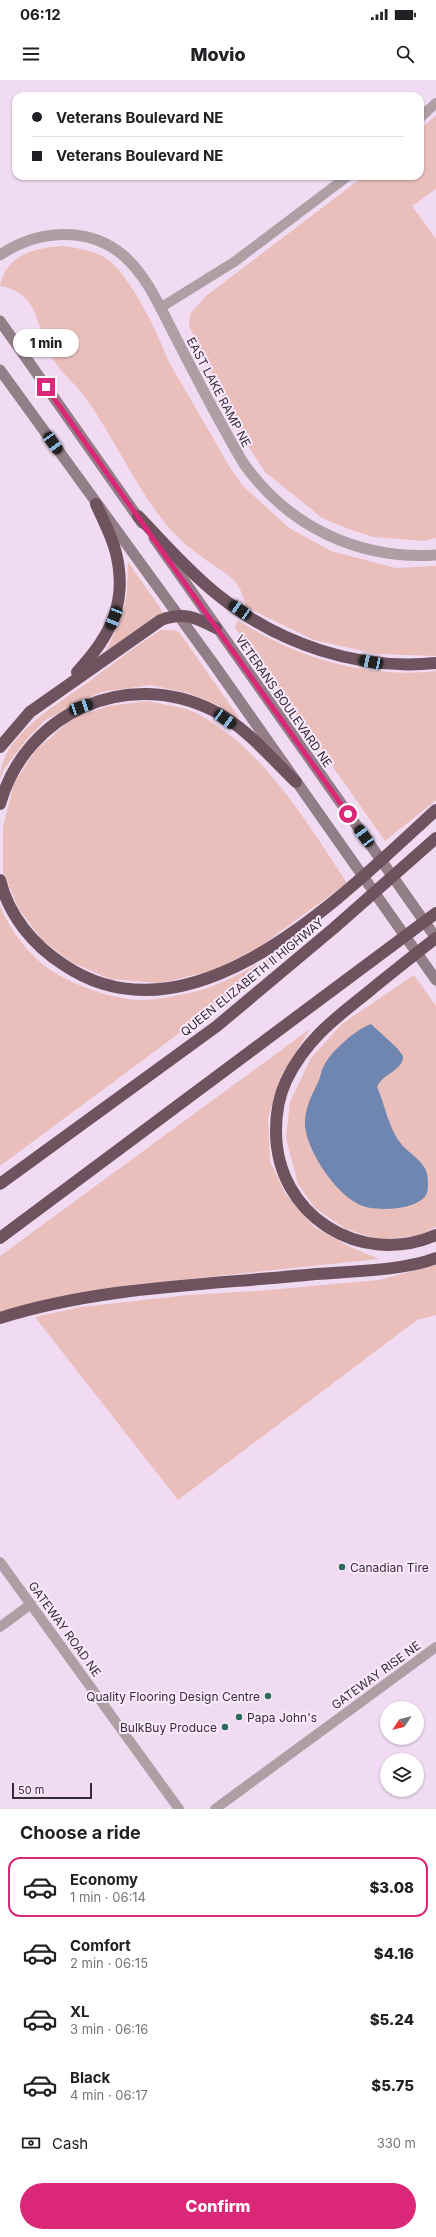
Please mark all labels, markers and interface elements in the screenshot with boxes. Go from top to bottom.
text: 06:12 [20,5,61,24]
icon: menu [20,43,42,65]
icon: search [394,43,416,65]
text: Movio [190,44,246,65]
text: Veterans Boulevard NE [56,108,223,127]
text: Veterans Boulevard NE [56,146,223,165]
callout: 1 min [13,329,79,357]
text: 1 min [30,335,62,351]
street label: EAST LAKE RAMP NE [184,335,254,449]
route end [37,378,55,396]
car [41,430,65,456]
car [227,598,253,622]
car [104,605,124,631]
street label: VETERANS BOULEVARD NE [232,632,336,770]
car [358,654,384,670]
car [68,697,94,717]
car [212,707,238,731]
route start [339,805,357,823]
car [352,823,376,849]
street label: QUEEN ELIZABETH II HIGHWAY [177,915,327,1039]
place label: Canadian Tire [350,1560,429,1575]
marker: Canadian Tire [337,1562,347,1572]
street label: GATEWAY ROAD NE [25,1578,105,1680]
street label: GATEWAY RISE NE [329,1638,423,1712]
place label: Quality Flooring Design Centre [86,1689,260,1704]
marker: Quality Flooring Design Centre [263,1691,273,1701]
north arrow [380,1701,424,1745]
map controls [380,1701,424,1797]
place label: Papa John's [247,1710,317,1725]
marker: Papa John's [234,1712,244,1722]
place label: BulkBuy Produce [120,1720,217,1735]
marker: BulkBuy Produce [220,1722,230,1732]
button: layers [380,1753,424,1797]
scale bar [12,1781,92,1800]
text: 50 m [18,1783,44,1797]
text: Choose a ride [20,1822,141,1843]
icon: car [22,1869,58,1905]
text: Economy [70,1870,138,1889]
text: $3.08 [369,1878,414,1897]
text: 1 min · 06:14 [70,1889,146,1905]
icon: car [22,1935,58,1971]
text: Comfort [70,1936,131,1955]
text: $4.16 [374,1944,414,1963]
text: 2 min · 06:15 [70,1955,148,1971]
icon: car [22,2001,58,2037]
text: XL [70,2002,90,2021]
text: $5.24 [370,2010,414,2029]
text: 3 min · 06:16 [70,2021,148,2037]
icon: car [22,2067,58,2103]
text: Black [70,2068,110,2087]
text: $5.75 [371,2076,414,2095]
text: 4 min · 06:17 [70,2087,148,2103]
icon: cash [20,2132,42,2154]
text: Cash [52,2134,88,2153]
text: 330 m [377,2135,416,2151]
button: Confirm [20,2183,416,2229]

